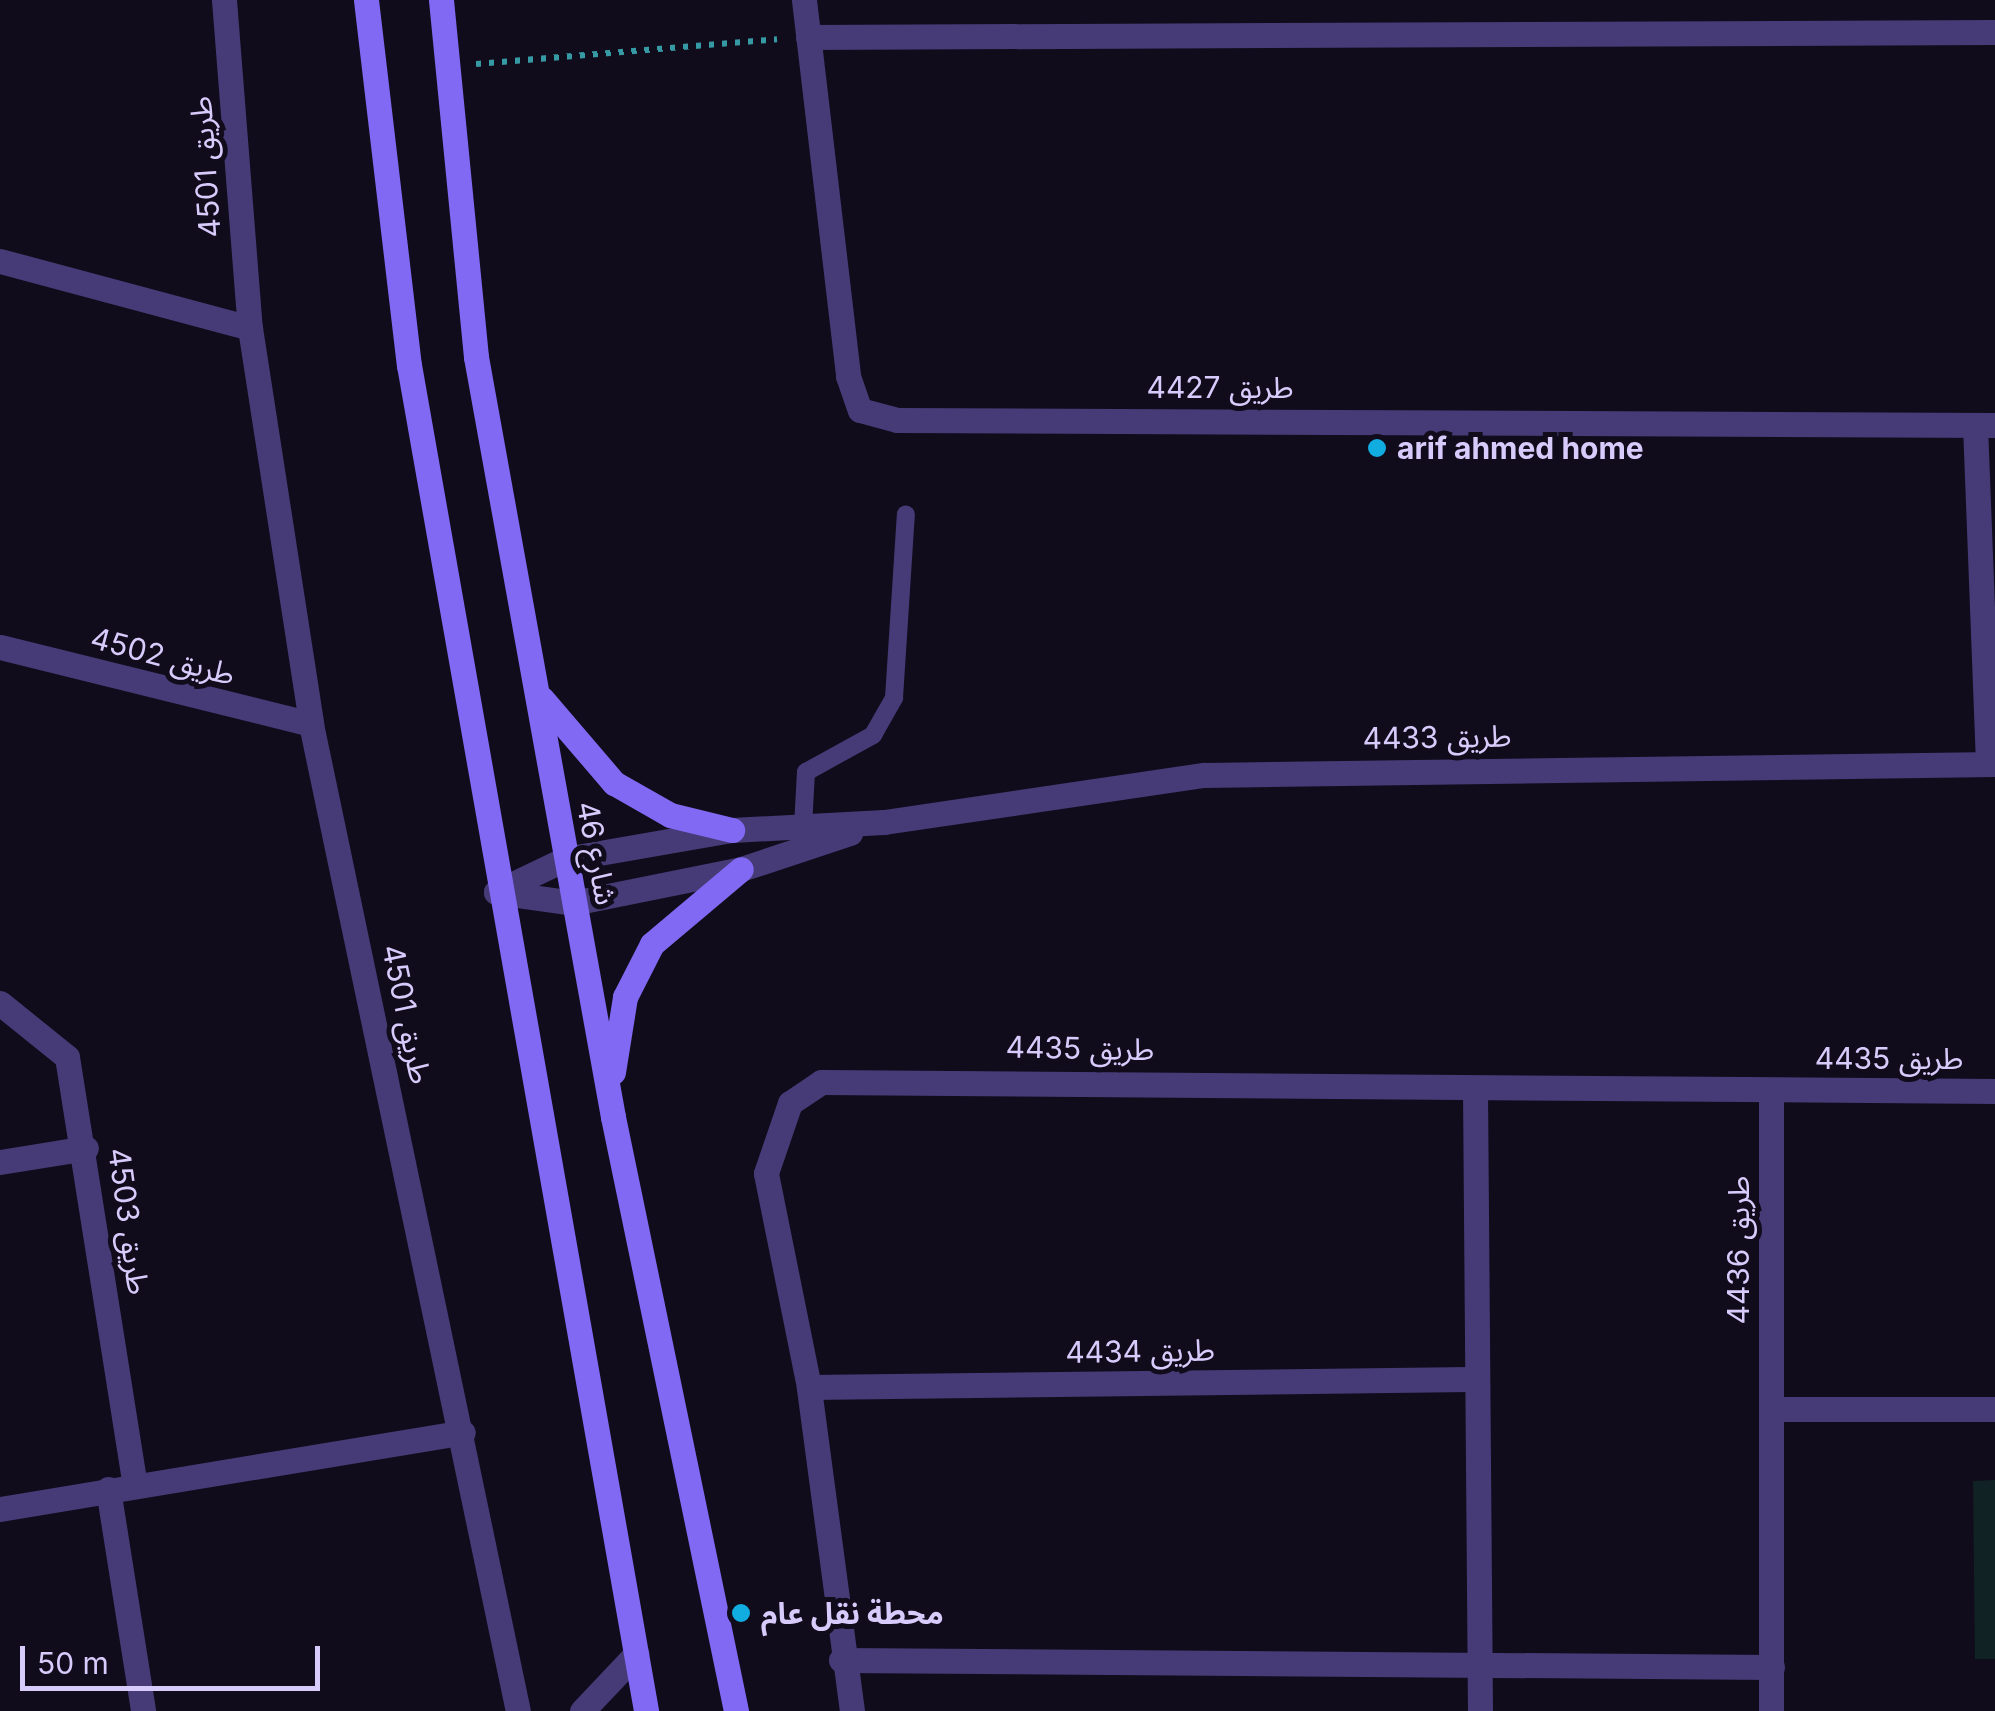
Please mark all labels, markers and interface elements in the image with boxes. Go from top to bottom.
street label: طريق 4501 [182,95,228,239]
street label: طريق 4427 [1147,369,1293,405]
place label: arif ahmed home [1397,430,1644,466]
marker: arif ahmed home [1366,437,1388,459]
street label: طريق 4502 [87,619,239,693]
street label: طريق 4433 [1362,718,1512,756]
street label: شارع 46 [569,798,625,908]
street label: طريق 4501 [375,941,439,1087]
street label: طريق 4435 [1005,1029,1155,1067]
street label: طريق 4435 [1815,1040,1963,1076]
street label: طريق 4503 [101,1145,157,1297]
street label: طريق 4436 [1720,1176,1756,1324]
street label: طريق 4434 [1065,1332,1215,1370]
place label: محطة نقل عام [761,1595,944,1631]
marker: محطة نقل عام [730,1602,752,1624]
scale bar [25,1626,325,1688]
text: 50 m [37,1645,109,1681]

